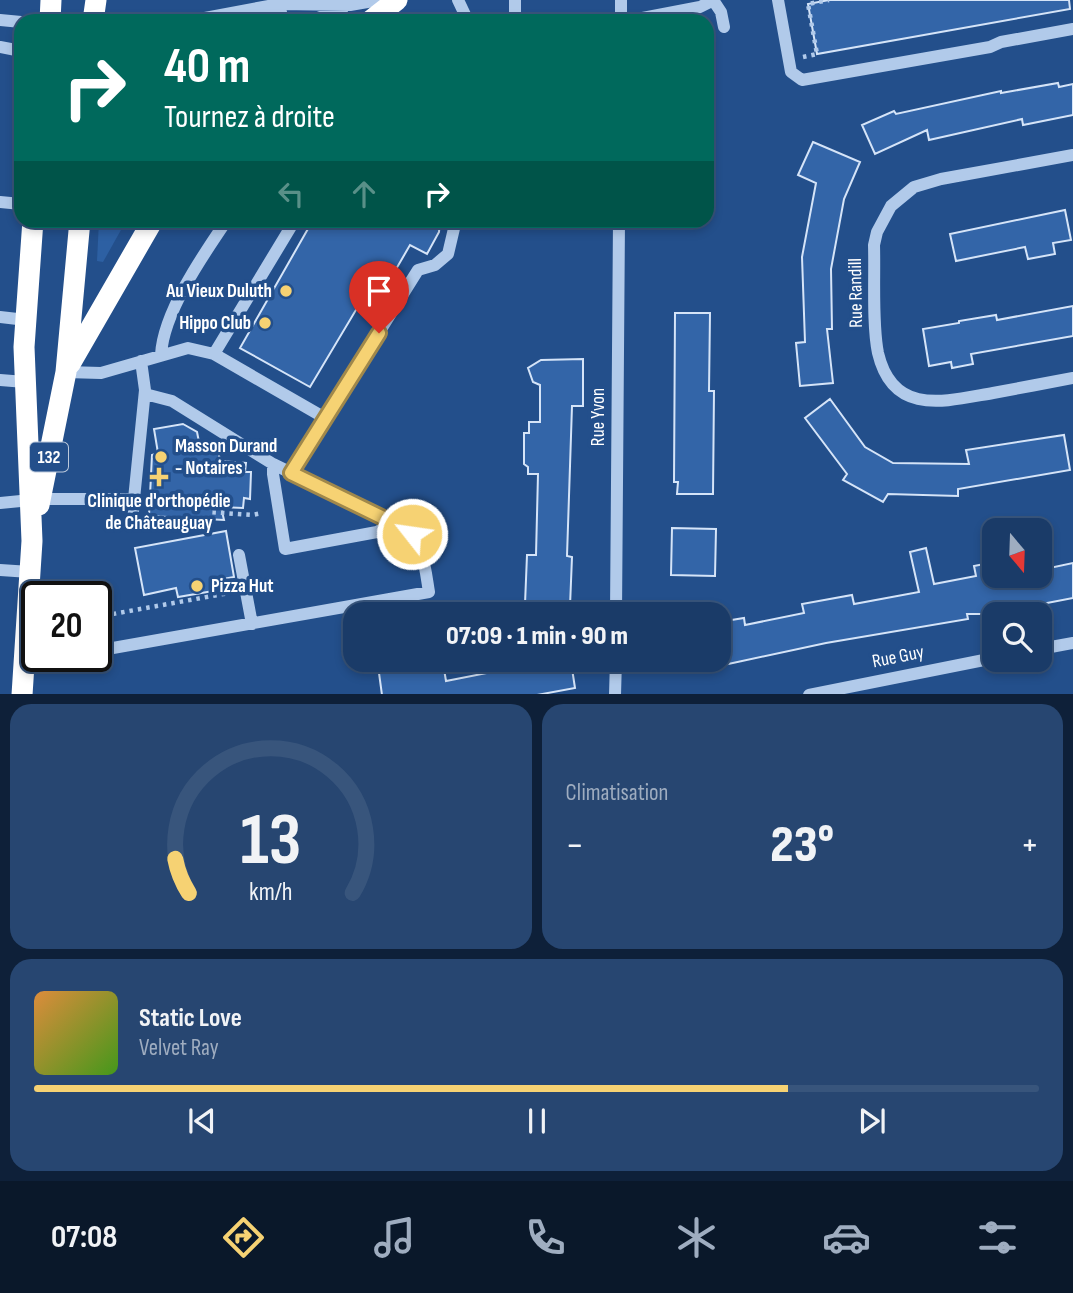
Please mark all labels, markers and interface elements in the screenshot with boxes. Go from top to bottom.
text: 40 m [164,38,250,97]
icon: right [49,42,140,133]
text: Tournez à droite [164,98,335,137]
icon: left [272,175,310,213]
icon: ahead [345,175,383,213]
icon: right [418,175,456,213]
street label: Rue Randill [844,258,868,328]
pin [349,261,409,333]
icon: arrive [360,272,398,310]
place label: Au Vieux Duluth [165,280,272,303]
marker: Au Vieux Duluth [278,283,294,299]
place label: Hippo Club [179,312,251,335]
marker: Hippo Club [257,315,273,331]
street label: Rue Yvon [587,388,610,446]
place label: Masson Durand - Notaires [175,435,277,480]
road number: 132 [30,443,68,472]
marker: Masson Durand - Notaires [153,449,169,465]
marker: Clinique d'orthopédie de Châteauguay [149,467,169,487]
place label: Clinique d'orthopédie de Châteauguay [87,490,231,535]
position arrow [375,497,449,571]
north arrow [982,518,1052,588]
map controls [982,518,1052,672]
place label: Pizza Hut [211,575,274,598]
marker: Pizza Hut [189,578,205,594]
speed limit sign: 20 [21,581,112,672]
button: search [982,602,1052,672]
text: 07:09 · 1 min · 90 m [446,621,628,652]
street label: Rue Guy [870,641,926,673]
text: Climatisation [566,779,668,807]
text: 13 [240,797,301,885]
text: 23° [770,814,834,877]
text: − [566,823,584,868]
text: + [1020,823,1039,868]
text: km/h [249,876,292,907]
text: Static Love [139,1003,242,1034]
text: Velvet Ray [139,1034,219,1062]
icon: previous [183,1102,221,1140]
icon: pause [518,1102,556,1140]
icon: next [853,1102,891,1140]
icon: directions [219,1213,268,1262]
icon: music [370,1213,419,1262]
icon: phone [521,1213,570,1262]
icon: climate [672,1213,721,1262]
icon: car [822,1213,871,1262]
icon: filters [973,1213,1022,1262]
text: 07:08 [51,1218,117,1257]

